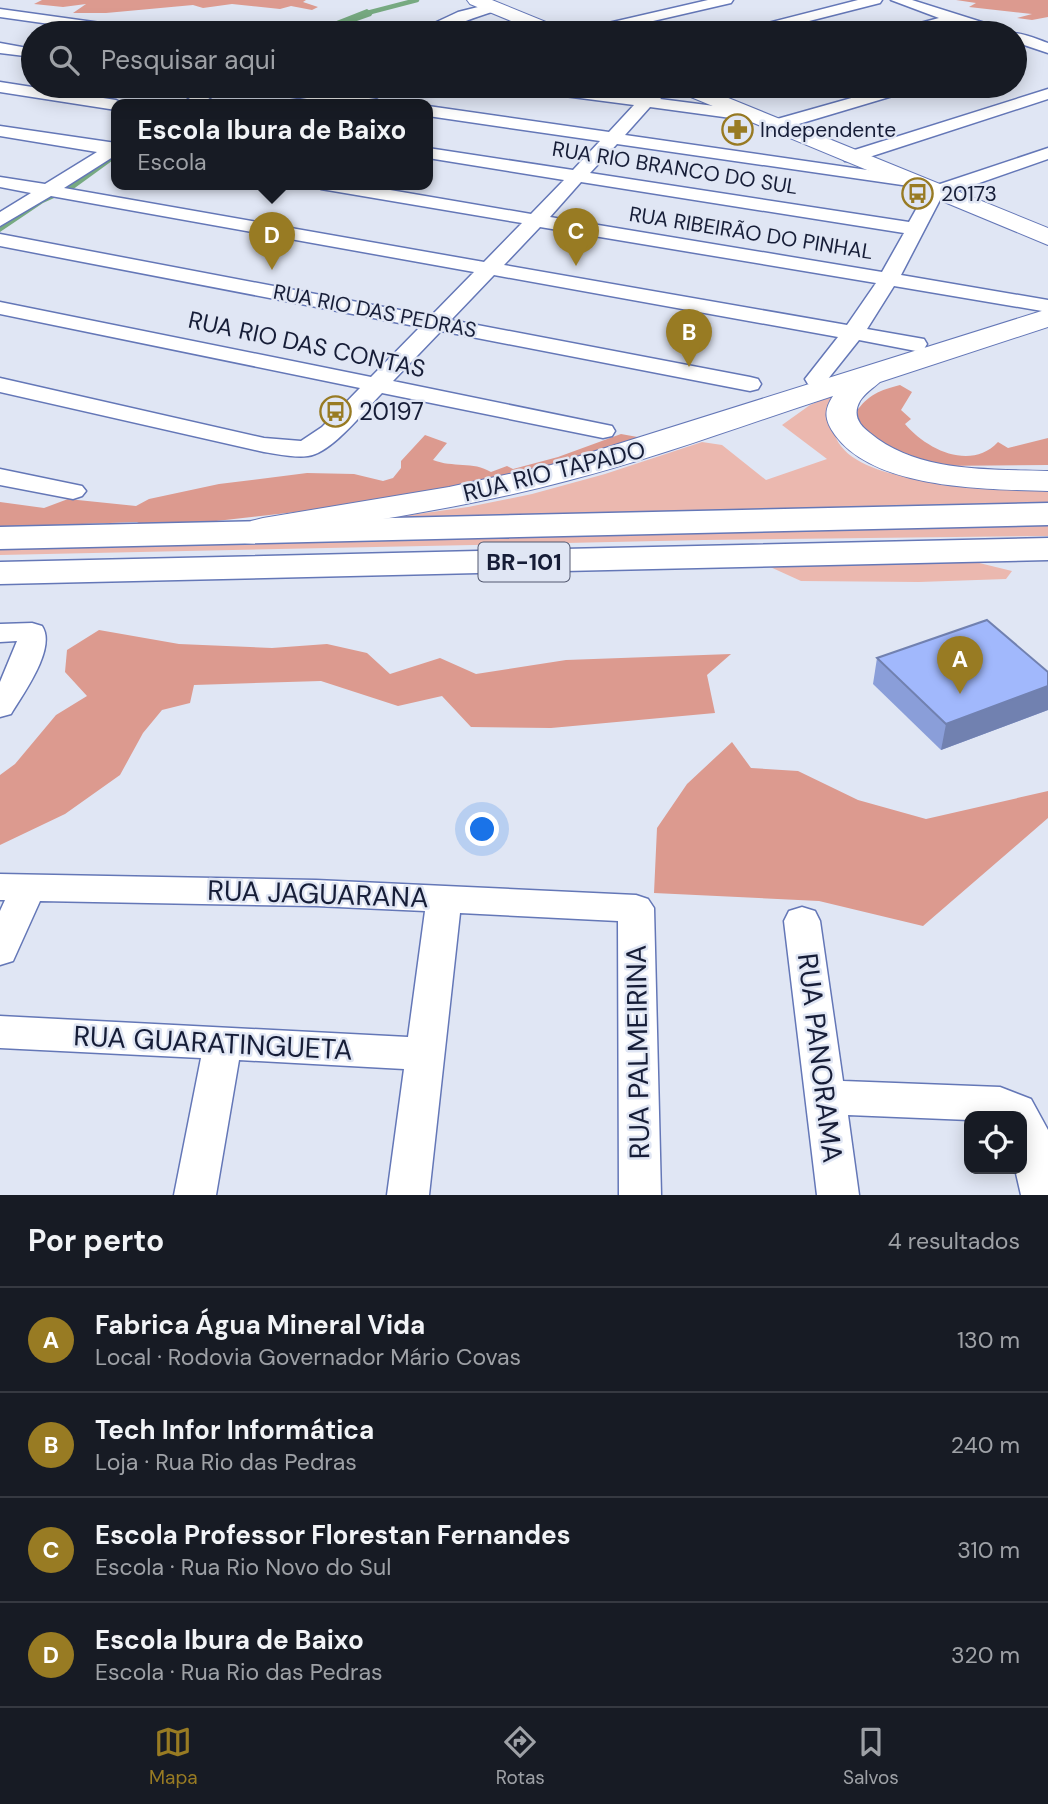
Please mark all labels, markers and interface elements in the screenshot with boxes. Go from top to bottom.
search box [21,21,1027,98]
icon: search [45,41,83,79]
text: Pesquisar aqui [101,43,276,77]
popup [111,99,433,190]
text: Escola Ibura de Baixo [138,113,406,147]
pharmacy icon: Independente [720,113,754,147]
place label: Independente [760,116,896,144]
street label: RUA RIO BRANCO DO SUL [550,135,800,201]
text: Escola [138,147,207,177]
bus stop icon: 20173 [901,177,935,211]
place label: 20173 [941,180,997,208]
street label: RUA RIBEIRÃO DO PINHAL [627,200,875,266]
pin: C [553,208,599,266]
pin: D [249,212,295,270]
street label: RUA RIO DAS PEDRAS [271,278,479,344]
street label: RUA RIO DAS CONTAS [186,304,428,384]
pin: B [666,309,712,367]
bus stop icon: 20197 [319,394,353,428]
place label: 20197 [359,396,424,427]
street label: RUA RIO TAPADO [460,433,648,509]
road number: BR-101 [478,542,570,582]
pin: A [937,636,983,694]
your location [465,812,499,846]
street label: RUA JAGUARANA [207,872,429,916]
street label: RUA PALMEIRINA [618,945,658,1159]
street label: RUA PANORAMA [789,951,851,1165]
street label: RUA GUARATINGUETA [72,1017,354,1069]
map controls [964,1111,1027,1174]
button: locate [964,1111,1027,1174]
text: Por perto [28,1221,164,1260]
text: 4 resultados [888,1226,1020,1256]
text: Fabrica Água Mineral Vida [95,1308,425,1342]
text: A [43,1325,59,1355]
text: 130 m [957,1325,1020,1355]
text: Local · Rodovia Governador Mário Covas [95,1342,521,1372]
text: Tech Infor Informática [95,1413,374,1447]
text: B [44,1430,58,1460]
text: 240 m [951,1430,1020,1460]
text: Loja · Rua Rio das Pedras [95,1447,357,1477]
text: Escola Professor Florestan Fernandes [95,1518,571,1552]
text: C [43,1535,59,1565]
text: 310 m [957,1535,1020,1565]
text: Escola · Rua Rio Novo do Sul [95,1552,391,1582]
text: Escola Ibura de Baixo [95,1623,364,1657]
text: D [43,1640,59,1670]
text: 320 m [951,1640,1020,1670]
text: Escola · Rua Rio das Pedras [95,1657,383,1687]
tab: Mapa [149,1723,198,1790]
tab: Rotas [496,1723,545,1790]
tab: Salvos [843,1723,899,1790]

